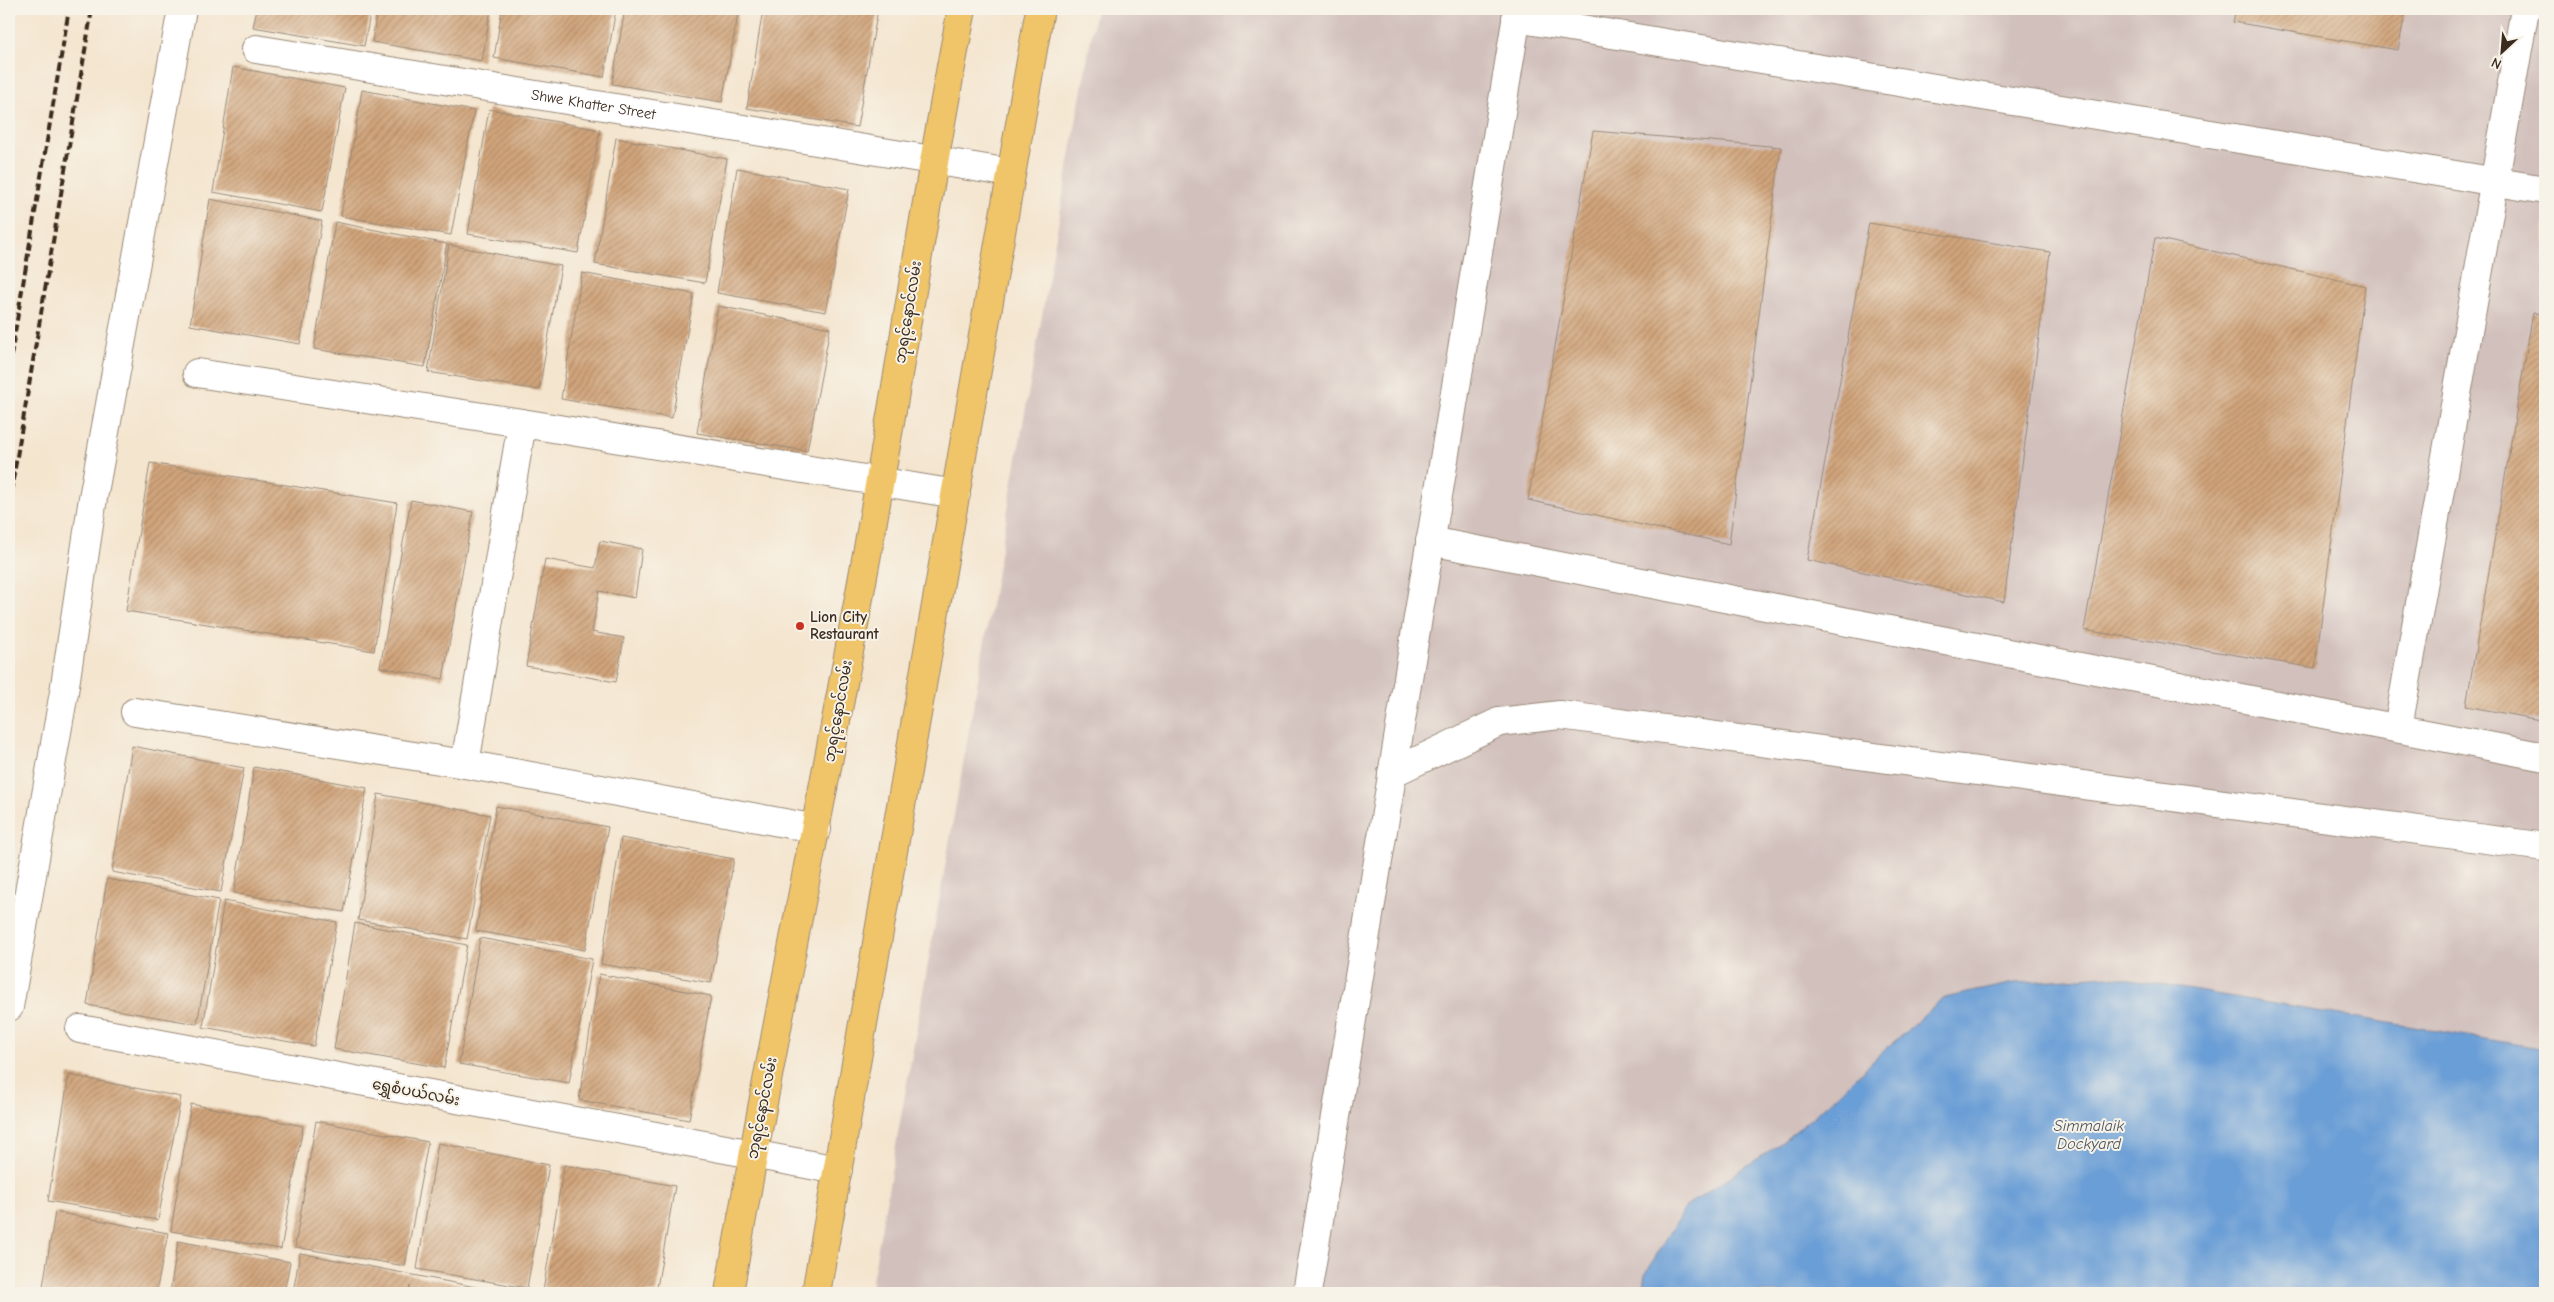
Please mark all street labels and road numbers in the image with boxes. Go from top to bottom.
street label: Shwe Khatter Street [530,85,658,124]
street label: ဘုရင့်နောင်လမ်း [890,259,928,365]
street label: ဘုရင့်နောင်လမ်း [819,658,859,764]
street label: ဘုရင့်နောင်လမ်း [742,1055,784,1161]
street label: ရွှေစံပယ်လမ်း [370,1074,462,1112]

